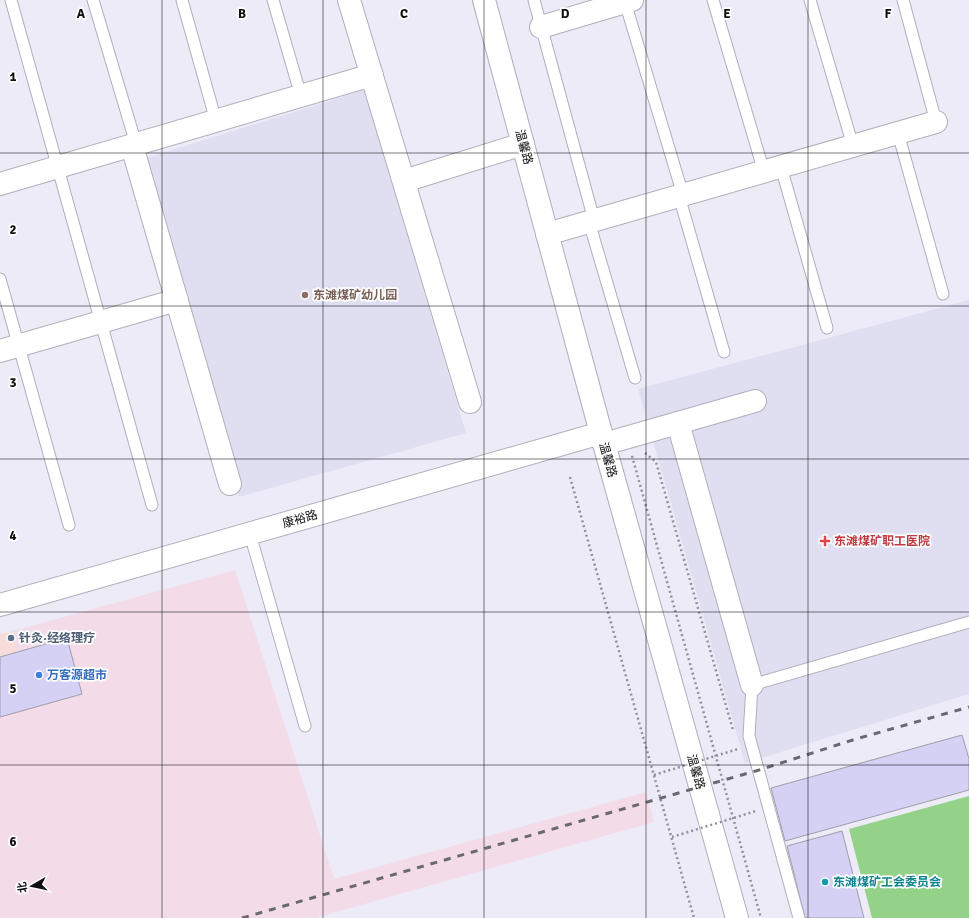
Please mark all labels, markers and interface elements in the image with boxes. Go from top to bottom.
text: A [77,6,86,22]
text: B [238,6,246,22]
text: C [400,6,408,22]
text: D [561,6,570,22]
text: E [723,6,731,22]
text: F [885,6,892,22]
text: 1 [9,69,17,85]
street label: 温馨路 [512,128,535,166]
text: 2 [9,222,17,238]
place label: 东滩煤矿幼儿园 [313,288,397,303]
marker: 东滩煤矿幼儿园 [300,290,310,300]
text: 3 [9,375,17,391]
street label: 温馨路 [595,441,620,480]
street label: 康裕路 [281,507,320,532]
text: 4 [9,528,17,544]
place label: 东滩煤矿职工医院 [834,534,930,549]
marker: 东滩煤矿职工医院 [819,535,831,547]
place label: 针灸·经络理疗 [19,631,95,646]
marker: 针灸·经络理疗 [6,633,16,643]
place label: 万客源超市 [47,668,107,683]
marker: 万客源超市 [34,670,44,680]
text: 5 [9,681,17,697]
street label: 温馨路 [683,753,708,792]
text: 6 [9,834,17,850]
north arrow [12,866,52,906]
place label: 东滩煤矿工会委员会 [833,875,941,890]
marker: 东滩煤矿工会委员会 [820,877,830,887]
text: 北 [15,881,30,894]

